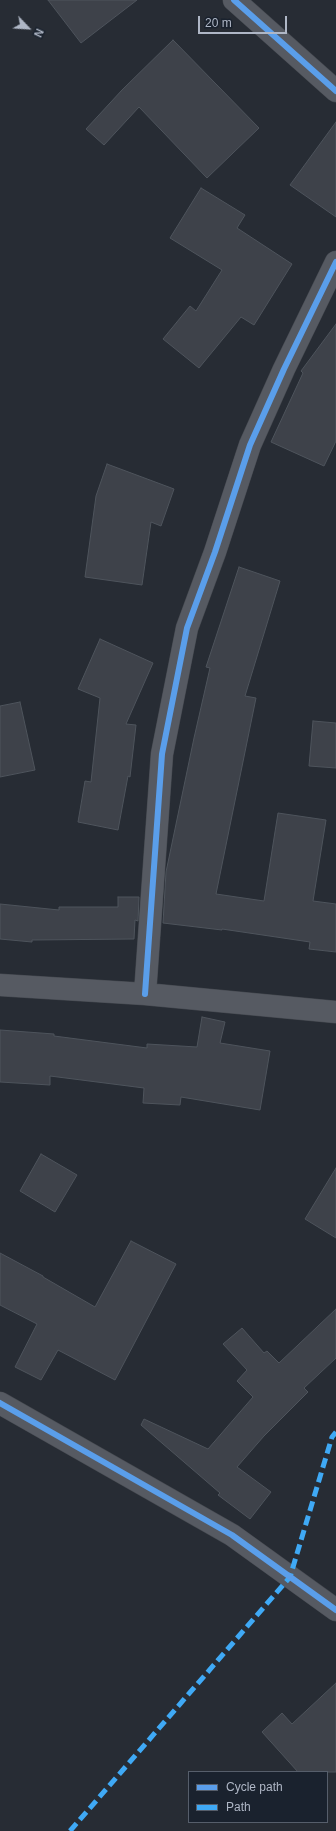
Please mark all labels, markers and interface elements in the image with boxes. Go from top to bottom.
north arrow [8,8,48,48]
scale bar [200,8,289,34]
text: 20 m [205,16,232,30]
text: N [32,27,46,39]
legend [188,1771,328,1823]
text: Cycle path [226,1780,283,1794]
text: Path [226,1800,251,1814]

